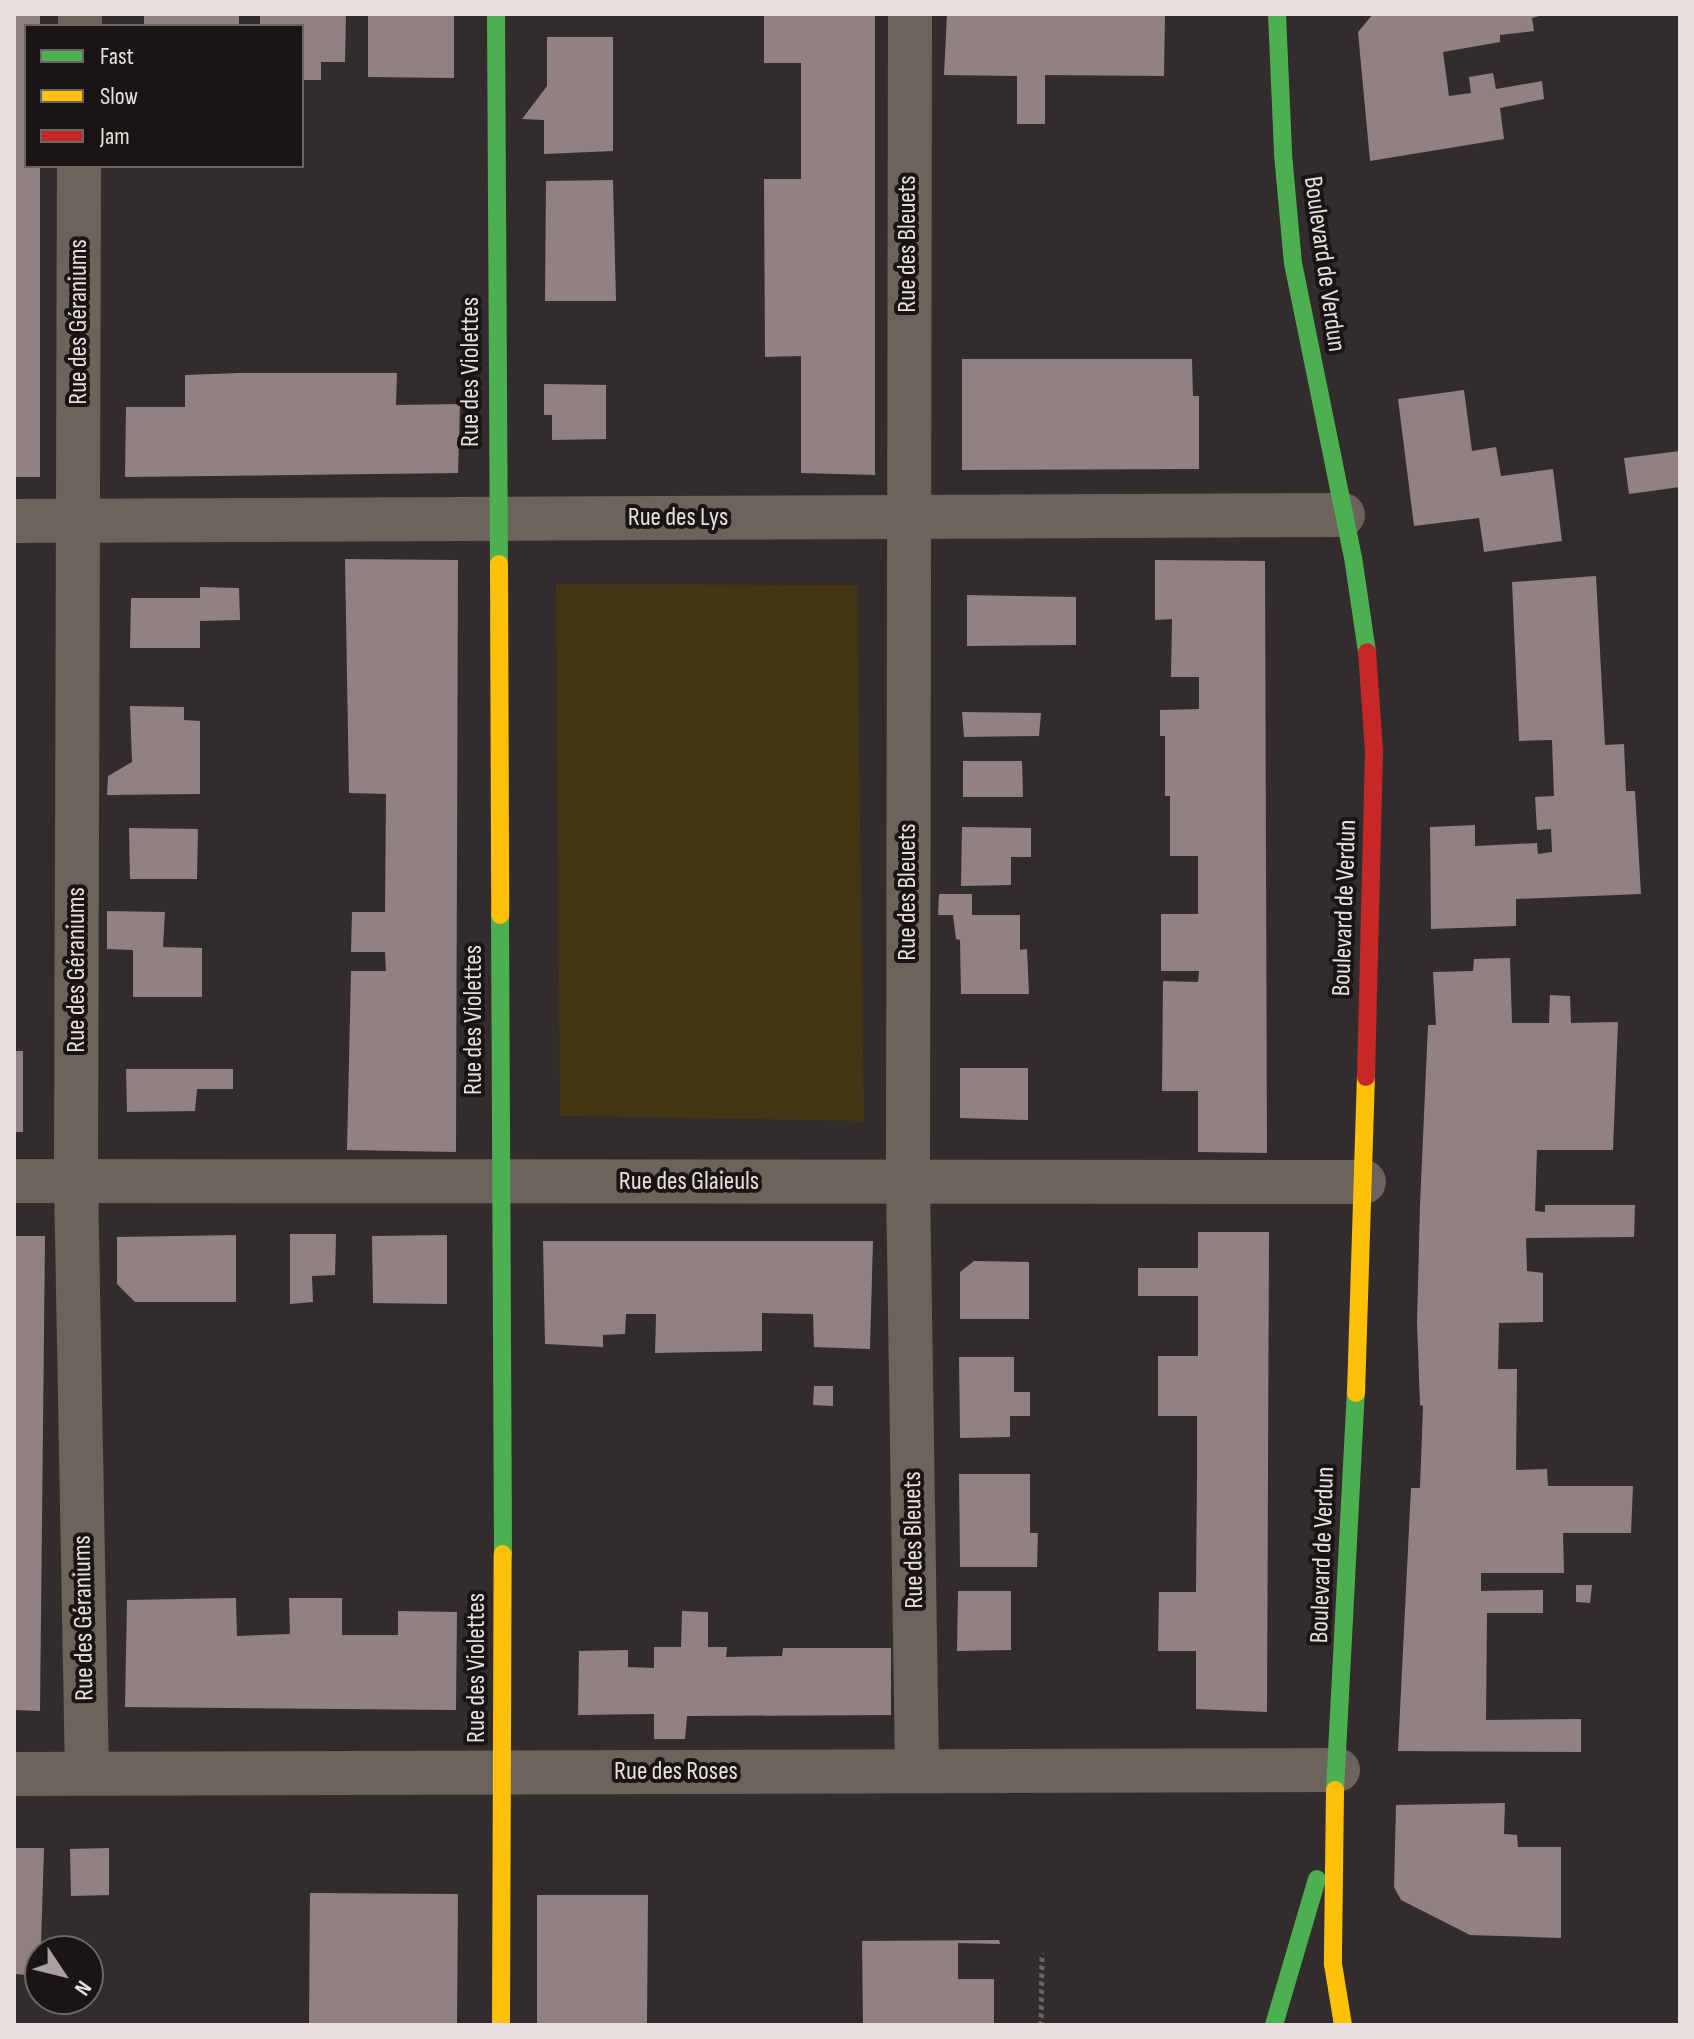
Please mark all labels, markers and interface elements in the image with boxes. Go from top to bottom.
legend [24,24,304,168]
text: Fast [100,42,134,71]
text: Slow [100,82,138,111]
text: Jam [100,122,130,151]
street label: Boulevard de Verdun [1296,174,1352,354]
street label: Rue des Bleuets [892,175,924,313]
street label: Rue des Géraniums [63,239,95,405]
street label: Rue des Violettes [455,297,487,447]
street label: Rue des Lys [628,502,728,534]
street label: Boulevard de Verdun [1326,819,1364,997]
street label: Rue des Bleuets [892,823,924,961]
street label: Rue des Géraniums [61,887,93,1053]
street label: Rue des Violettes [458,945,490,1095]
street label: Rue des Glaieuls [619,1166,759,1198]
street label: Boulevard de Verdun [1304,1466,1342,1644]
street label: Rue des Bleuets [897,1471,931,1609]
street label: Rue des Géraniums [67,1535,101,1701]
street label: Rue des Violettes [461,1593,493,1743]
street label: Rue des Roses [614,1756,738,1788]
north arrow [24,1935,104,2015]
text: N [68,1975,97,2000]

